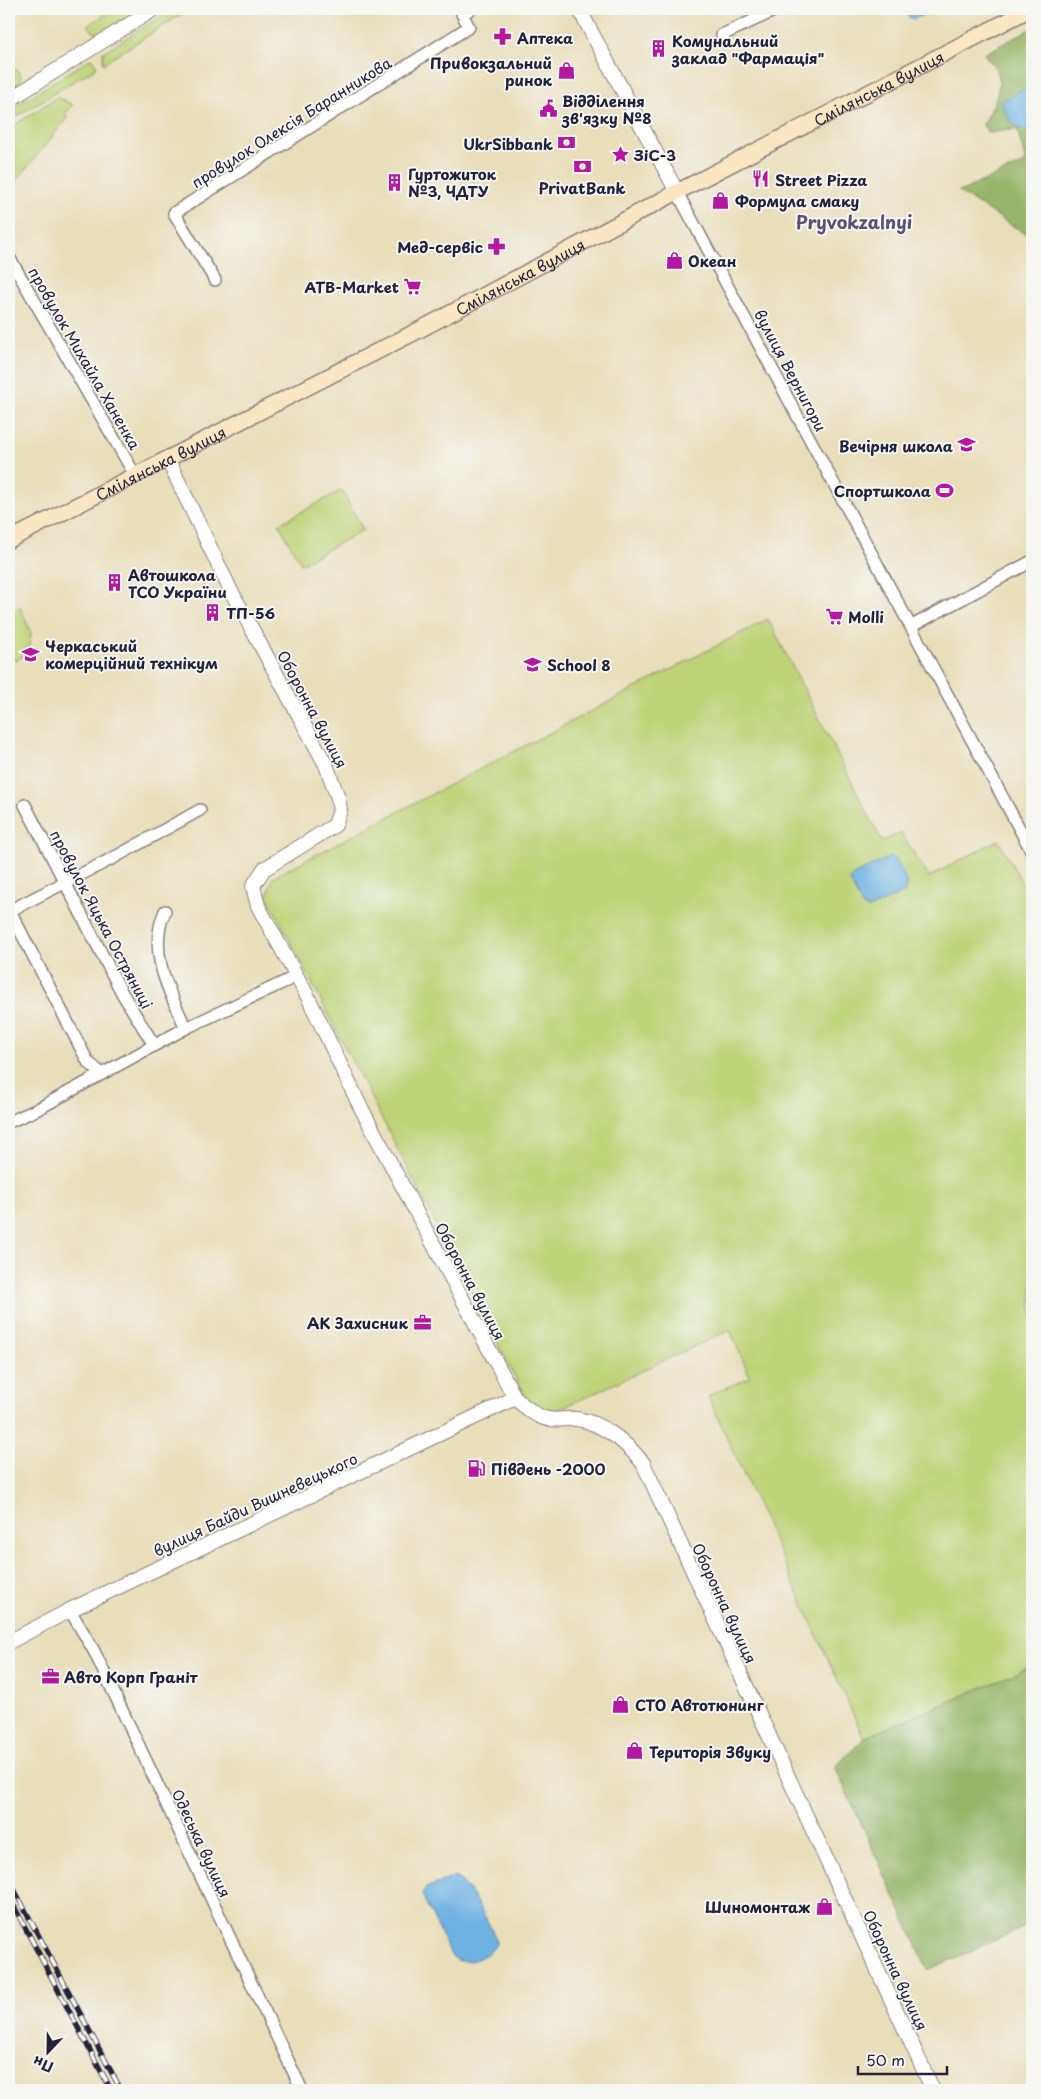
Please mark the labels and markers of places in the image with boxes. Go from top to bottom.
place label: Аптека [517,26,573,49]
pharmacy icon: Аптека [493,27,513,47]
place label: Комунальний заклад "Фармація" [671,29,825,69]
building icon: Комунальний заклад "Фармація" [648,39,668,59]
place label: Привокзальний ринок [430,51,552,91]
shop icon: Привокзальний ринок [556,61,576,81]
place label: Відділення зв'язку №8 [561,89,652,129]
public building icon: Відділення зв'язку №8 [538,99,558,119]
place label: UkrSibbank [463,132,553,155]
bank icon: UkrSibbank [557,133,577,153]
place label: ЗіС-3 [633,143,676,166]
place icon: ЗіС-3 [610,144,630,164]
bank icon: PrivatBank [572,156,592,176]
place label: Гуртожиток №3, ЧДТУ [408,162,497,202]
place label: Street Pizza [775,168,867,191]
restaurant icon: Street Pizza [751,169,771,189]
building icon: Гуртожиток №3, ЧДТУ [384,172,404,192]
place label: PrivatBank [538,176,626,199]
place label: Формула смаку [735,189,860,212]
shop icon: Формула смаку [711,190,731,210]
place label: Мед-сервіс [397,235,483,258]
pharmacy icon: Мед-сервіс [487,236,507,256]
place label: Океан [688,249,737,272]
shop icon: Океан [664,250,684,270]
place label: ATB-Market [304,275,399,298]
supermarket icon: ATB-Market [403,276,423,296]
place label: Вечірня школа [839,434,953,457]
school or university icon: Вечірня школа [957,435,977,455]
place label: Спортшкола [834,479,931,502]
sports icon: Спортшкола [935,480,955,500]
place label: Автошкола ТСО України [128,563,227,603]
building icon: Автошкола ТСО України [104,573,124,593]
place label: ТП-56 [226,601,276,624]
building icon: ТП-56 [202,602,222,622]
place label: Molli [848,605,884,628]
supermarket icon: Molli [824,606,844,626]
place label: Черкаський комерційний технікум [45,634,218,674]
school or university icon: Черкаський комерційний технікум [21,644,41,664]
place label: School 8 [547,653,611,676]
school or university icon: School 8 [523,654,543,674]
place label: АК Захисник [307,1311,408,1334]
office icon: АК Захисник [412,1312,432,1332]
place label: Південь -2000 [491,1457,605,1480]
fuel station icon: Південь -2000 [467,1458,487,1478]
place label: Авто Корп Граніт [64,1665,199,1688]
office icon: Авто Корп Граніт [40,1666,60,1686]
place label: СТО Автотюнинг [635,1693,765,1716]
shop icon: СТО Автотюнинг [611,1694,631,1714]
place label: Територія Звуку [649,1740,771,1763]
shop icon: Територія Звуку [625,1741,645,1761]
place label: Шиномонтаж [705,1895,810,1918]
shop icon: Шиномонтаж [814,1896,834,1916]

